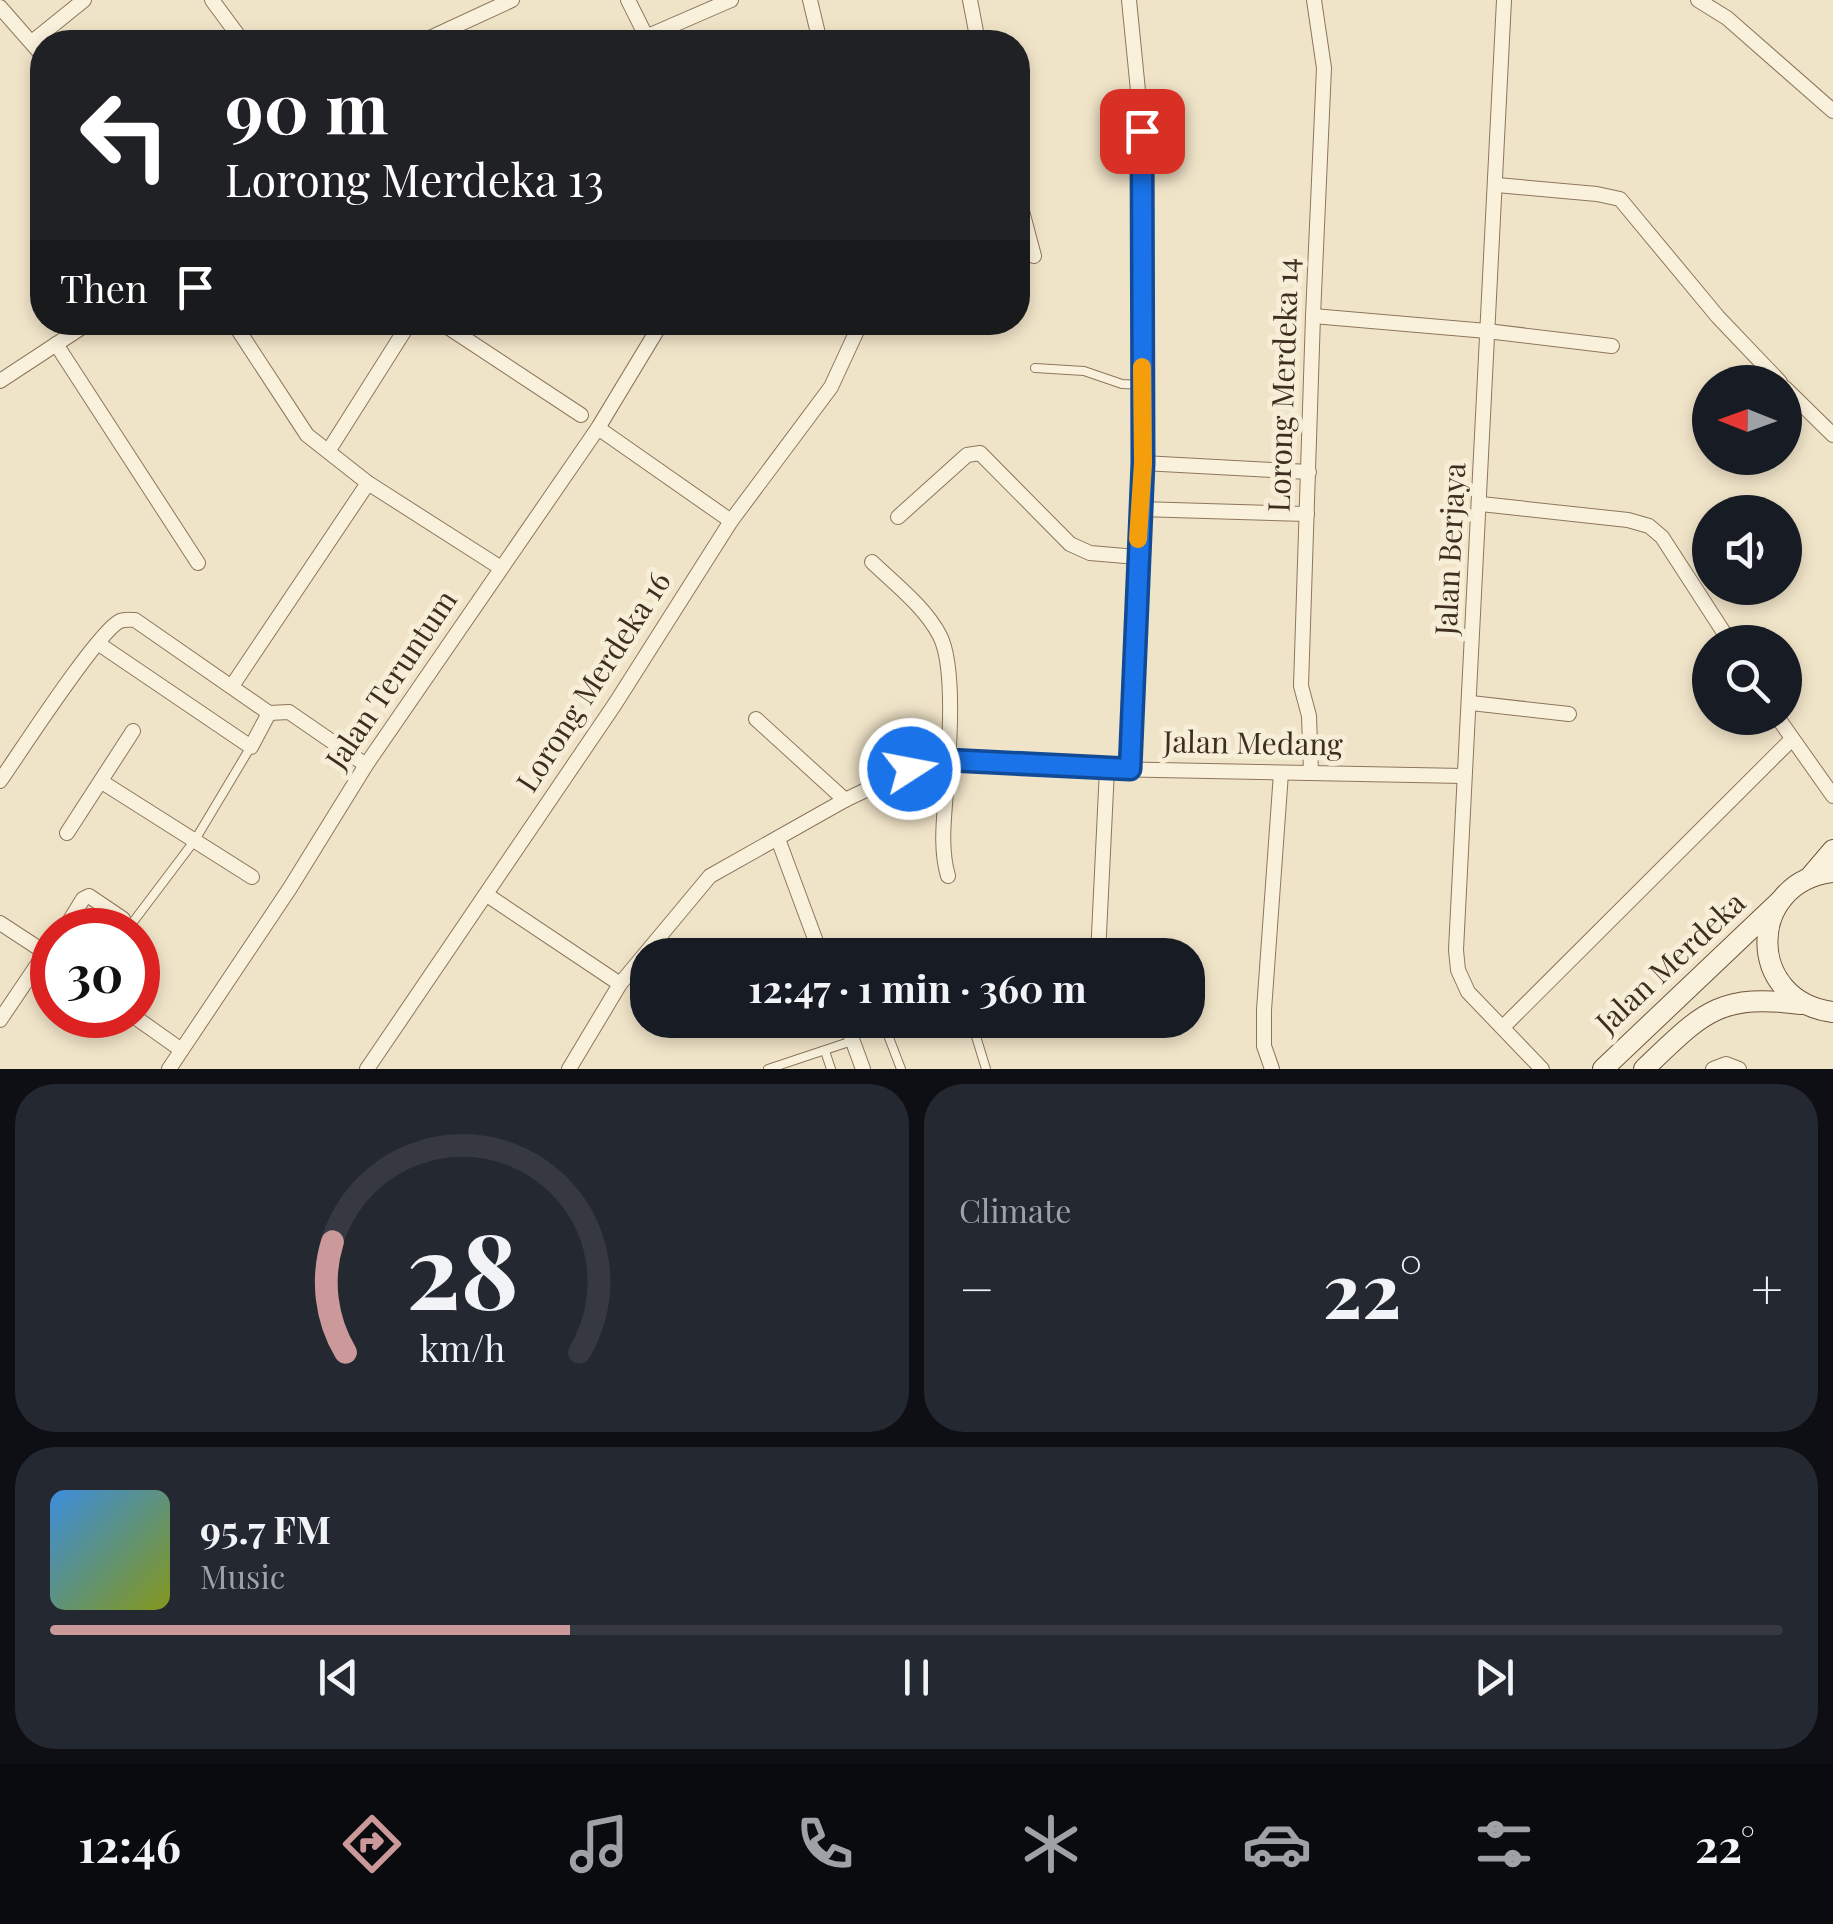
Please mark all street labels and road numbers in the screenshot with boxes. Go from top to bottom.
street label: Lorong Merdeka 14 [1258,257,1306,513]
street label: Jalan Berjaya [1424,461,1474,637]
street label: Lorong Merdeka 16 [506,563,679,799]
street label: Jalan Teruntum [315,581,465,777]
street label: Jalan Medang [1162,720,1343,764]
street label: Jalan Merdeka [1586,882,1753,1042]

